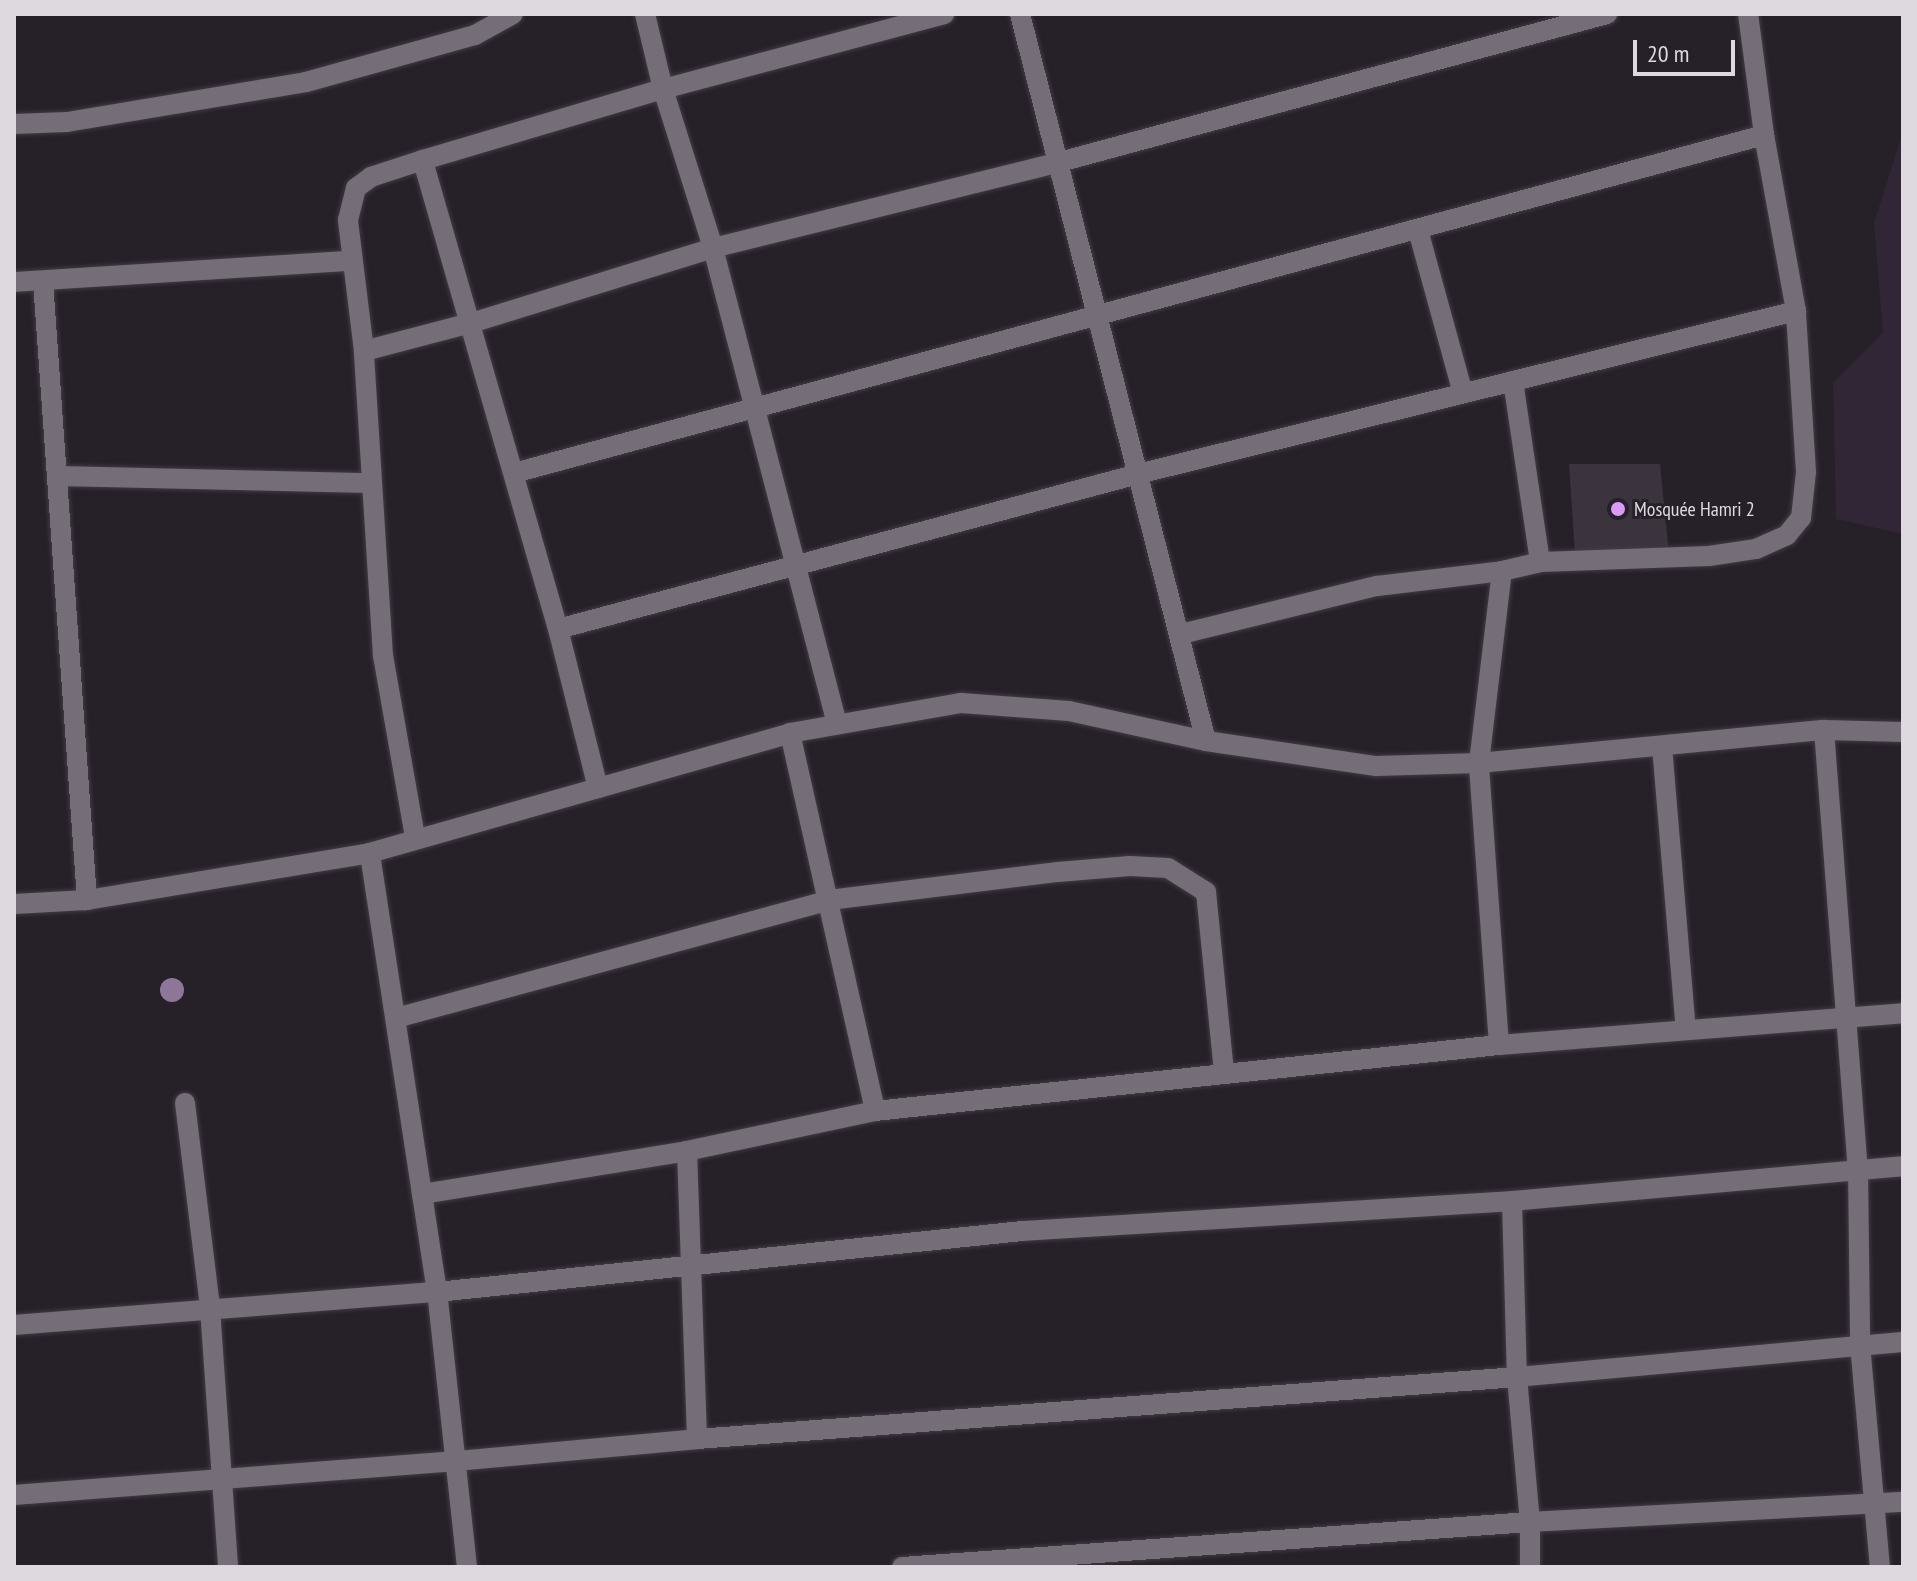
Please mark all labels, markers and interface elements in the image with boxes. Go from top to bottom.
scale bar [1637,24,1739,74]
text: 20 m [1647,38,1689,69]
place label: Mosquée Hamri 2 [1634,497,1755,521]
marker: Mosquée Hamri 2 [1609,500,1627,518]

